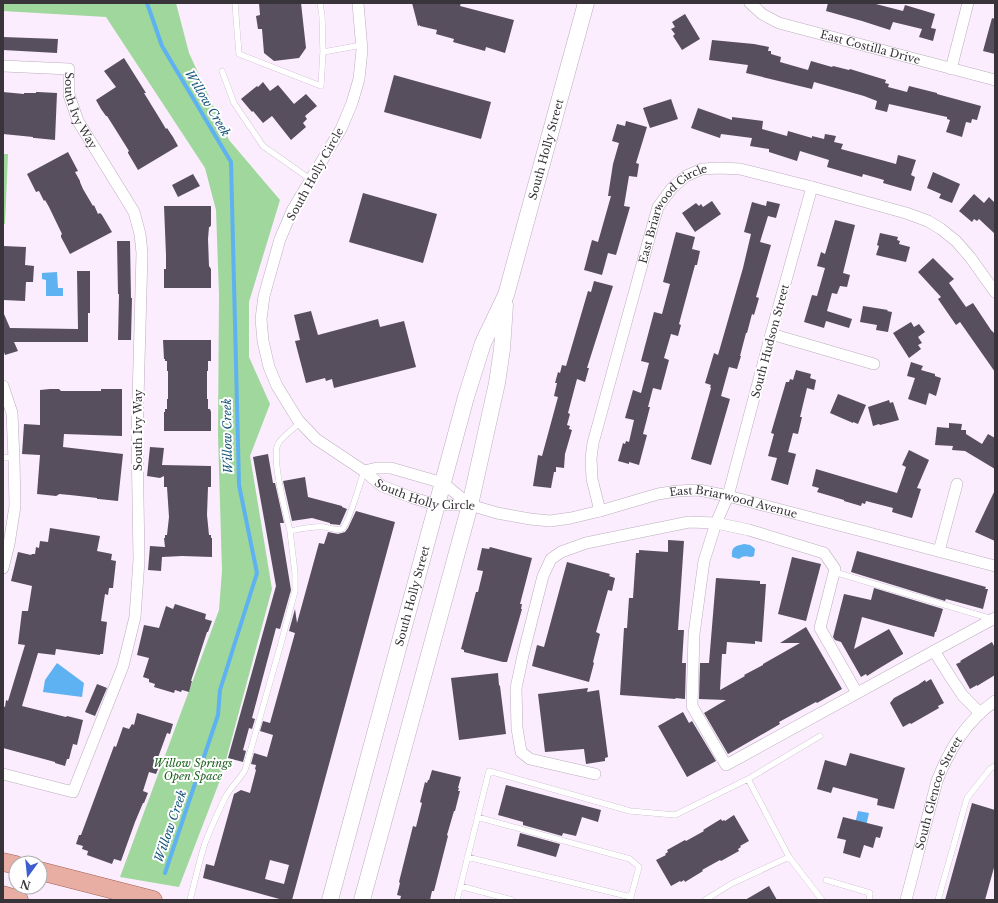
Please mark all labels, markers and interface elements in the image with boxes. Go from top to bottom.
street label: East Costilla Drive [819,27,922,67]
water label: Willow Creek [182,67,234,139]
street label: South Ivy Way [62,72,100,151]
street label: South Holly Street [525,97,567,201]
street label: South Holly Circle [284,125,346,223]
street label: East Briarwood Circle [636,162,707,265]
street label: South Hudson Street [748,282,792,399]
street label: South Ivy Way [131,389,145,471]
water label: Willow Creek [219,398,235,474]
street label: South Holly Circle [372,476,477,513]
street label: East Briarwood Avenue [668,482,799,521]
street label: South Holly Street [392,543,433,648]
street label: South Glencoe Street [912,733,965,851]
park label: Willow Springs Open Space [154,756,232,783]
water label: Willow Creek [151,788,189,864]
north arrow [8,855,48,895]
text: N [18,876,32,893]

